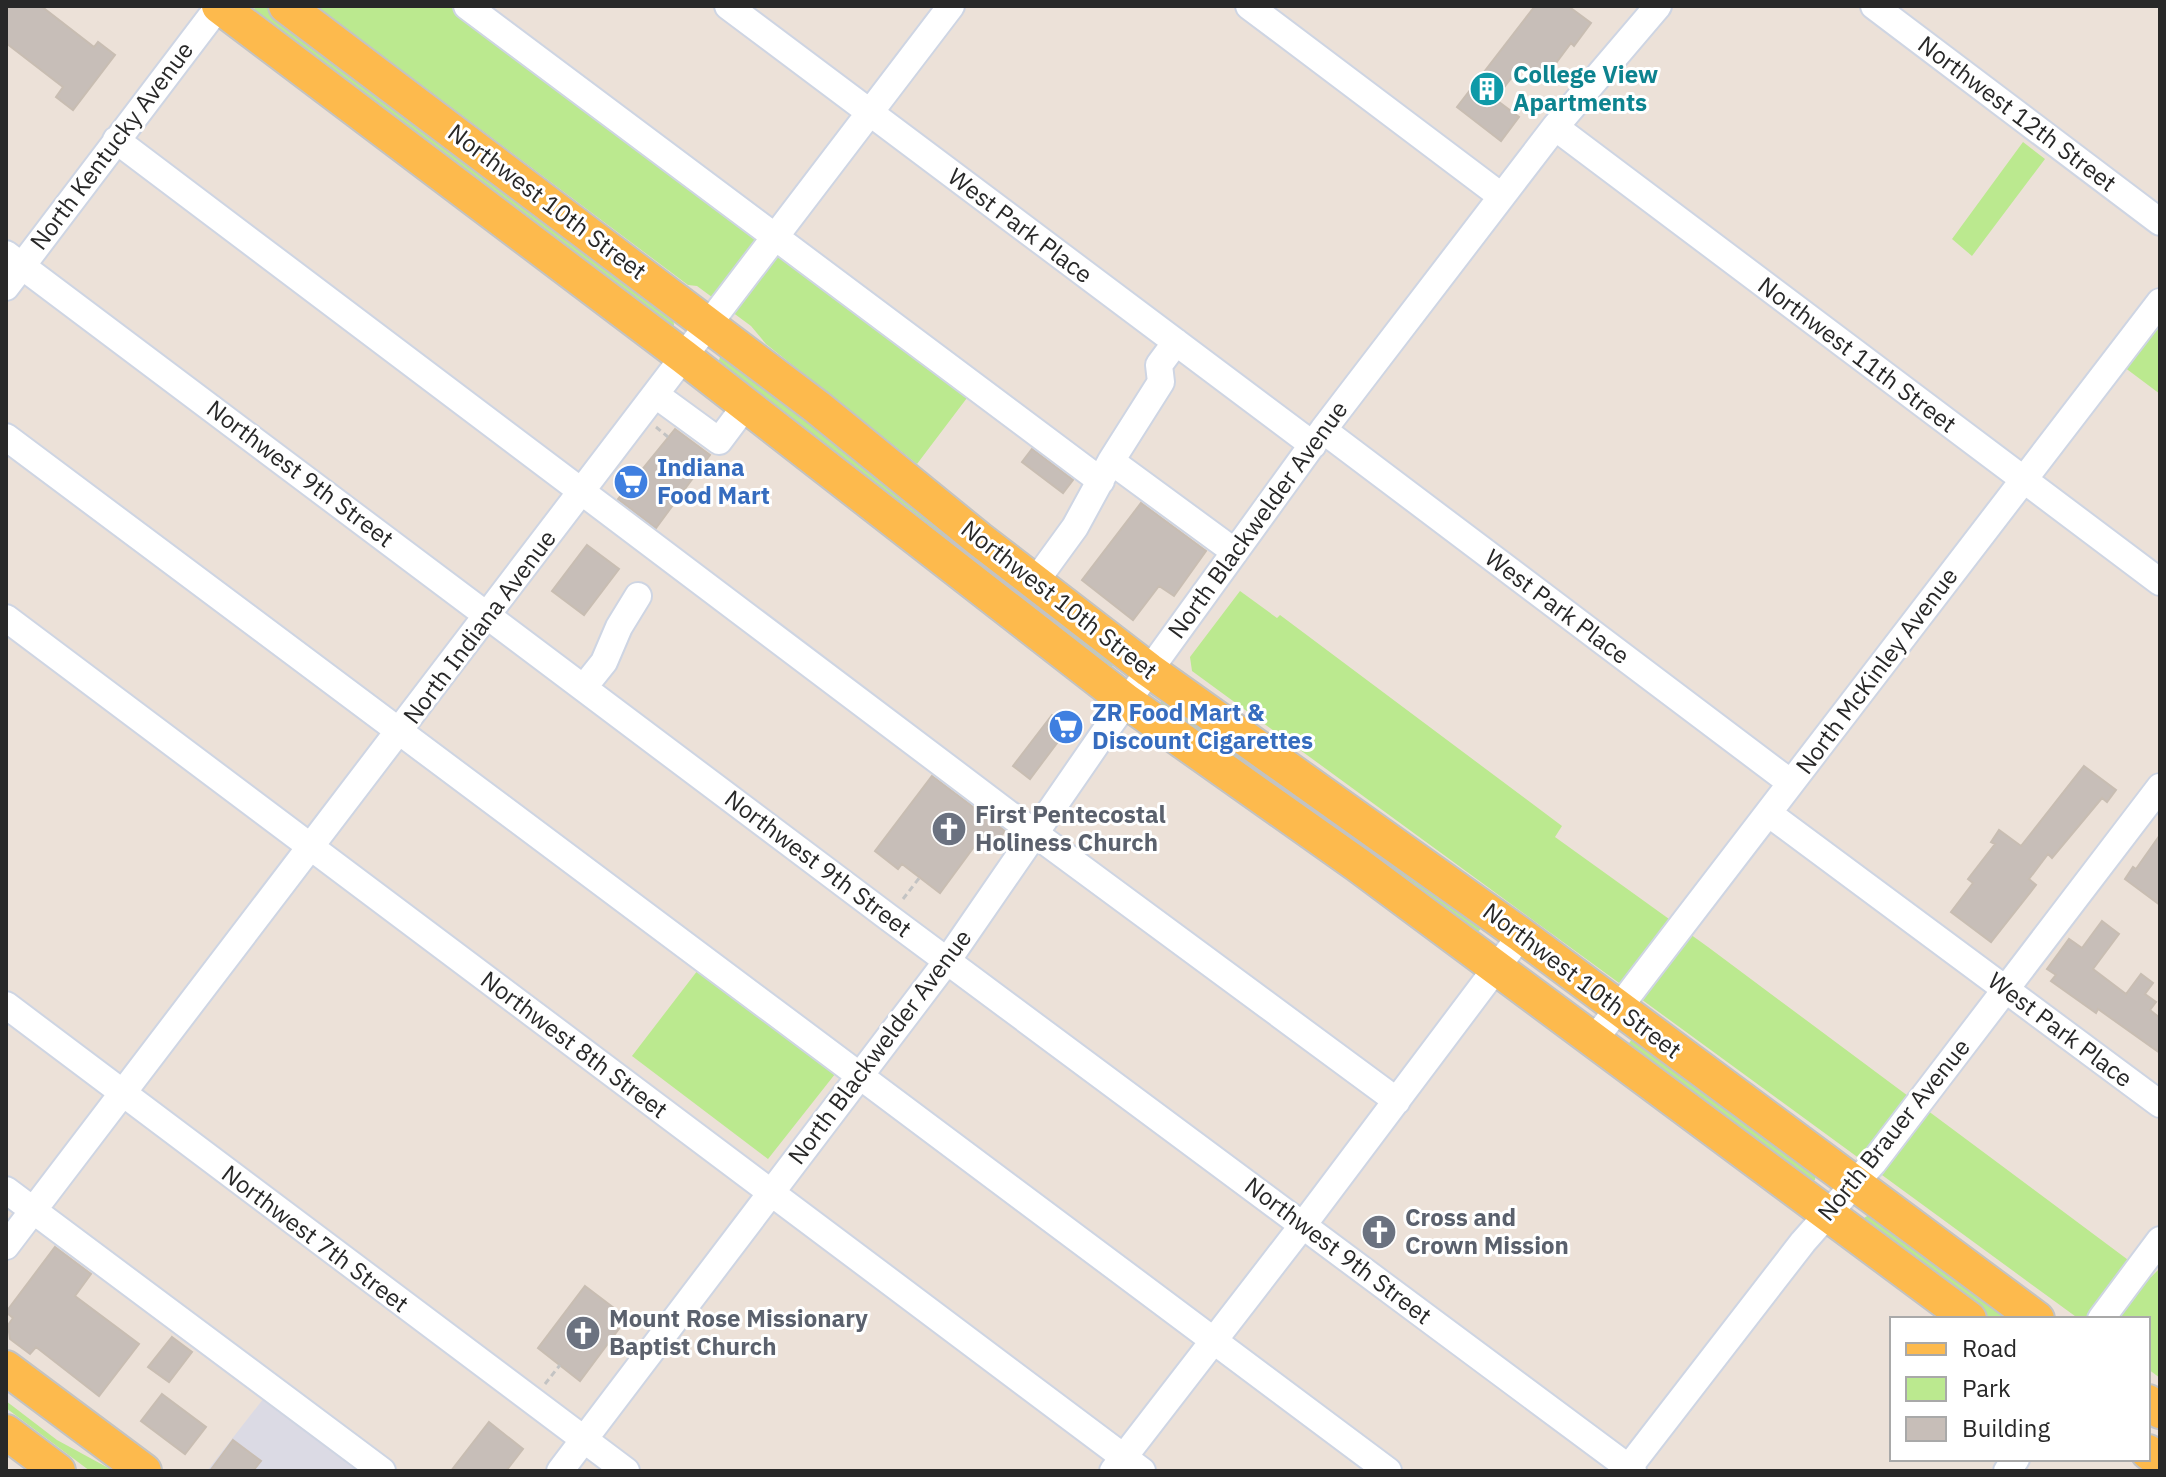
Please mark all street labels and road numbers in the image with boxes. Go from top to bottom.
street label: Northwest 12th Street [1912,28,2123,198]
street label: North Kentucky Avenue [22,35,200,256]
street label: Northwest 10th Street [442,116,653,286]
street label: West Park Place [942,160,1099,290]
street label: Northwest 11th Street [1752,269,1963,439]
street label: Northwest 9th Street [201,392,401,554]
street label: North Blackwelder Avenue [1160,394,1354,645]
street label: Northwest 10th Street [955,513,1164,686]
street label: North Indiana Avenue [396,523,563,730]
street label: West Park Place [1479,541,1636,671]
street label: North McKinley Avenue [1788,561,1964,780]
street label: Northwest 9th Street [719,782,919,944]
street label: Northwest 10th Street [1477,895,1688,1065]
street label: North Blackwelder Avenue [780,922,978,1170]
street label: Northwest 8th Street [475,963,675,1125]
street label: West Park Place [1982,964,2139,1094]
street label: North Brauer Avenue [1810,1032,1977,1227]
street label: Northwest 7th Street [216,1157,416,1319]
street label: Northwest 9th Street [1239,1169,1439,1331]

